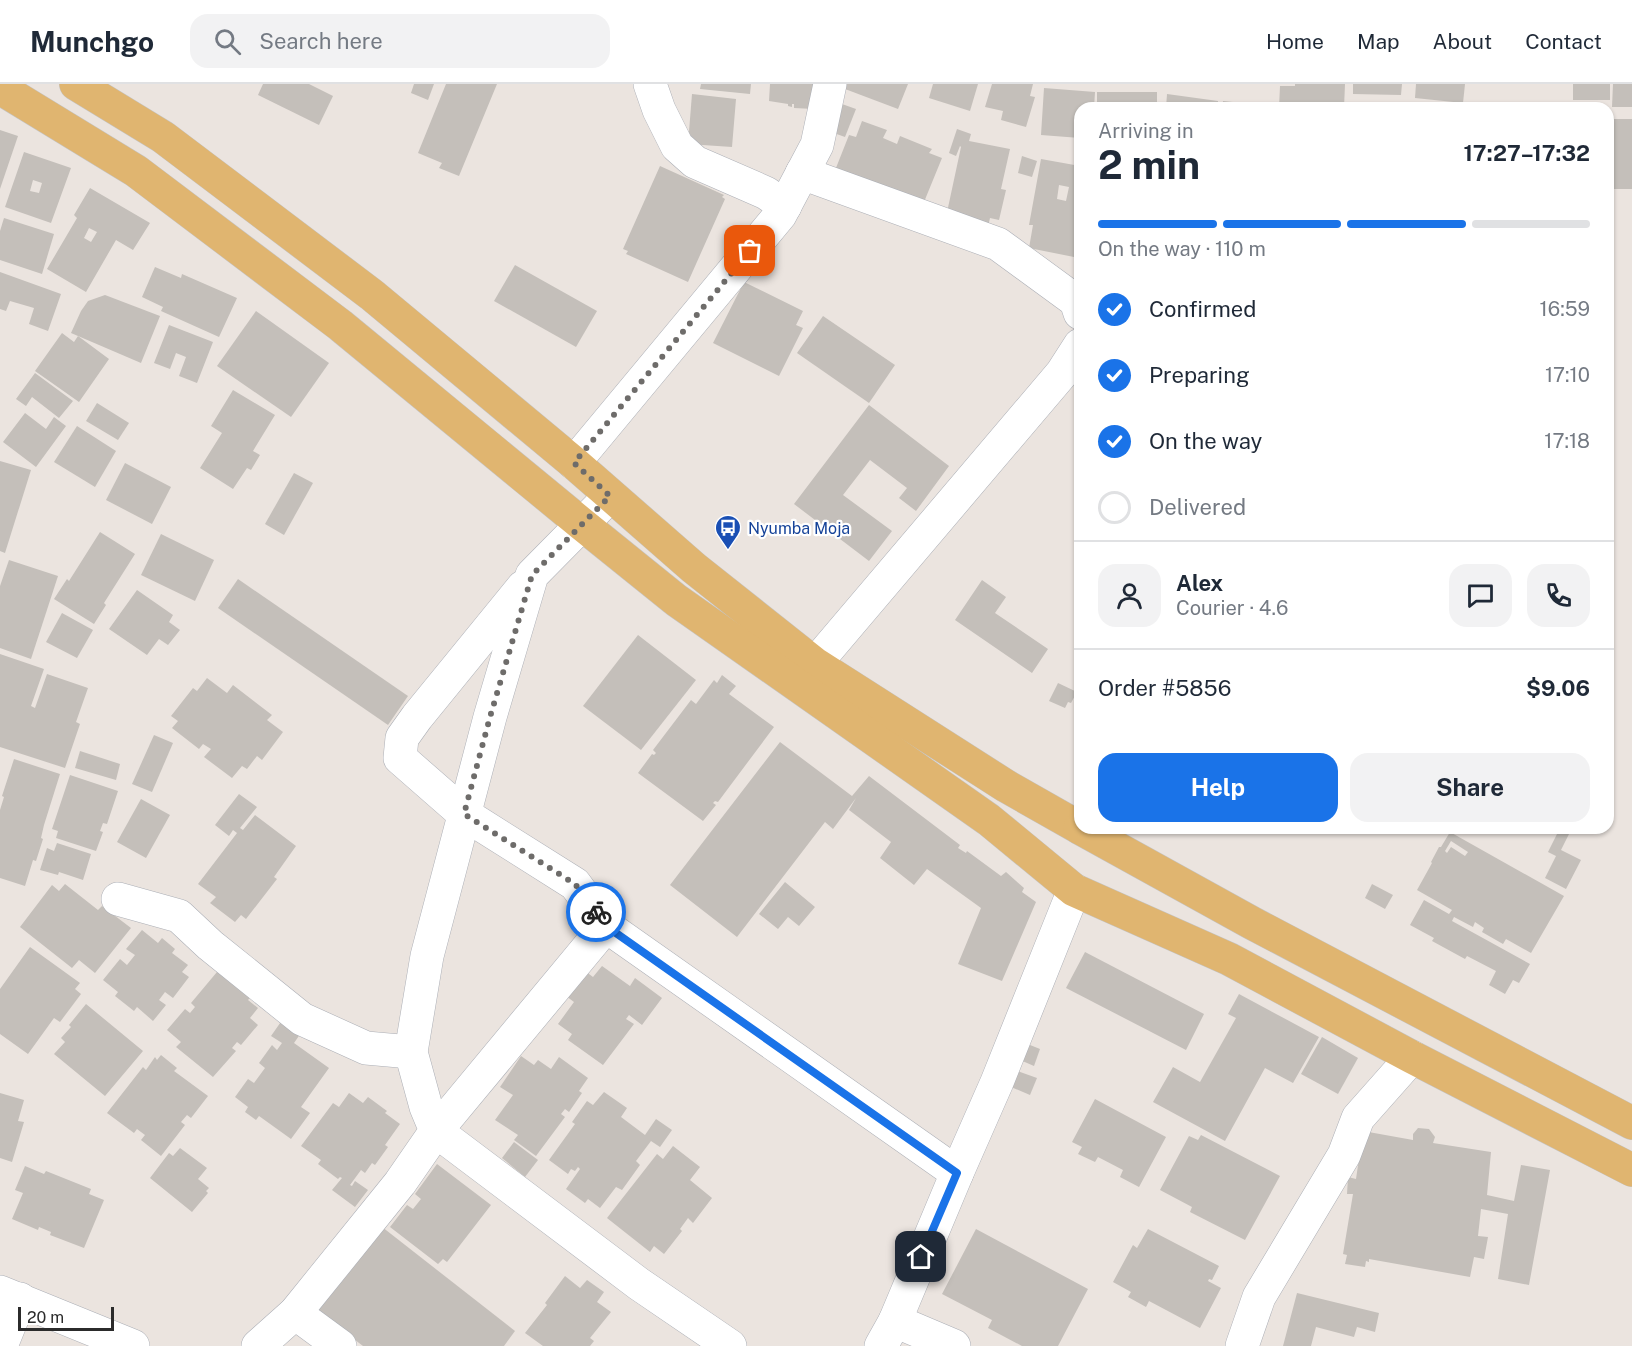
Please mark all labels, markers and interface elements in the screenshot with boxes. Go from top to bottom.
search box [190,14,610,68]
text: Munchgo [30,25,154,58]
icon: search [211,25,244,58]
text: Search here [259,28,383,54]
text: Home [1266,29,1324,54]
text: Map [1357,29,1400,54]
text: About [1433,29,1492,54]
text: Contact [1525,29,1602,54]
text: Arriving in [1098,119,1193,143]
text: 17:27–17:32 [1463,140,1590,166]
text: 2 min [1098,142,1200,188]
pin [724,225,775,276]
icon: bag [733,234,766,267]
text: On the way · 110 m [1098,237,1266,261]
icon: check [1098,293,1131,326]
text: Confirmed [1149,296,1256,322]
text: 16:59 [1540,297,1590,321]
icon: check [1098,359,1131,392]
text: Preparing [1149,362,1250,388]
text: 17:10 [1545,363,1590,387]
icon: check [1098,425,1131,458]
text: On the way [1149,428,1262,454]
text: 17:18 [1544,429,1590,453]
text: Delivered [1149,494,1246,520]
bus stop icon: Nyumba Moja [713,513,743,551]
place label: Nyumba Moja [748,519,850,538]
button: person [1098,564,1161,627]
button: chat [1449,564,1512,627]
button: phone [1527,564,1590,627]
text: Alex [1176,570,1223,596]
text: Courier · 4.6 [1176,596,1288,620]
text: Order #5856 [1098,675,1231,701]
text: $9.06 [1526,675,1590,701]
button: Help [1098,753,1338,822]
button: Share [1350,753,1590,822]
courier [566,882,626,942]
icon: bike [580,896,613,929]
pin [895,1231,946,1282]
icon: home [904,1240,937,1273]
scale bar [18,1304,114,1332]
text: 20 m [27,1308,64,1327]

